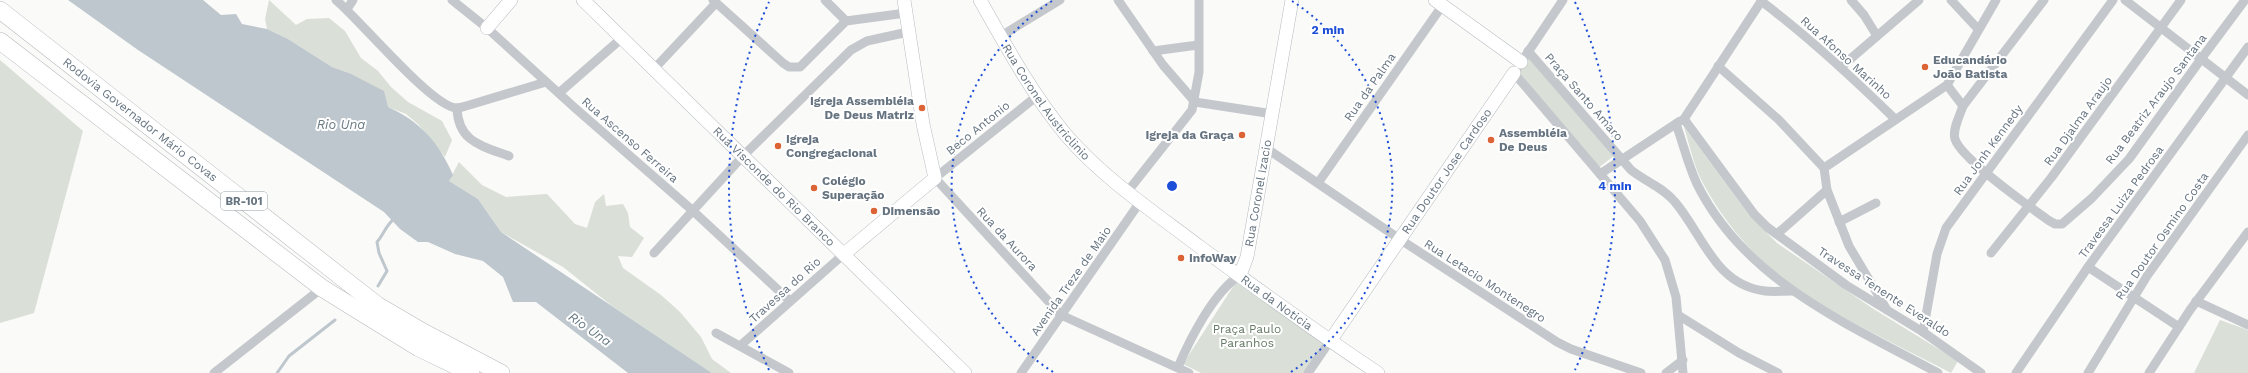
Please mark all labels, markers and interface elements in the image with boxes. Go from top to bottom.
street label: Rua Afonso Marinho [1798,14,1894,102]
text: 2 min [1312,23,1344,37]
street label: Rua Beatriz Araujo Santana [2102,31,2210,167]
street label: Rua Coronel Austriclinio [999,41,1093,163]
street label: Rua da Palma [1341,50,1399,124]
street label: Praça Santo Amaro [1542,50,1626,144]
place label: Educandário João Batista [1933,53,2007,81]
street label: Rodovia Governador Mário Covas [60,55,220,185]
marker: Educandário João Batista [1920,62,1930,72]
street label: Rua Djalma Araujo [2041,74,2115,168]
street label: Rua Ascenso Ferreira [579,94,681,186]
place label: Igreja Assembléia De Deus Matriz [810,94,914,122]
street label: Beco Antonio [943,98,1013,158]
street label: Rua Jonh Kennedy [1951,101,2026,198]
marker: Igreja Assembléia De Deus Matriz [917,103,927,113]
street label: Rua Doutor Jose Cardoso [1399,106,1495,237]
water label: Rio Una [317,117,365,132]
street label: Rua Visconde do Rio Branco [710,124,838,249]
place label: Assembléia De Deus [1499,126,1567,154]
place label: Igreja da Graça [1146,128,1234,142]
marker: Igreja da Graça [1237,130,1247,140]
place label: Igreja Congregacional [786,132,877,160]
marker: Assembléia De Deus [1486,135,1496,145]
street label: Rua Coronel Izacio [1242,138,1274,248]
marker: Igreja Congregacional [773,141,783,151]
street label: Travessa Luiza Pedrosa [2076,143,2167,261]
street label: Rua Doutor Osmino Costa [2113,169,2212,302]
place label: Colégio Superação [822,174,885,202]
centre of rings [1165,179,1179,193]
text: 4 min [1598,179,1632,193]
marker: Colégio Superação [809,183,819,193]
road number: BR-101 [221,192,267,210]
place label: Dimensão [882,204,940,218]
street label: Rua da Aurora [974,204,1040,274]
marker: Dimensão [869,206,879,216]
street label: Avenida Treze de Maio [1028,224,1114,338]
street label: Rua Letacio Montenegro [1422,236,1548,326]
street label: Travessa Tenente Everaldo [1815,244,1953,340]
place label: InfoWay [1189,251,1237,265]
marker: InfoWay [1176,253,1186,263]
street label: Travessa do Rio [746,254,824,326]
street label: Rua da Noticia [1238,272,1315,333]
water label: Rio Una [566,309,614,349]
park label: Praça Paulo Paranhos [1213,322,1281,350]

